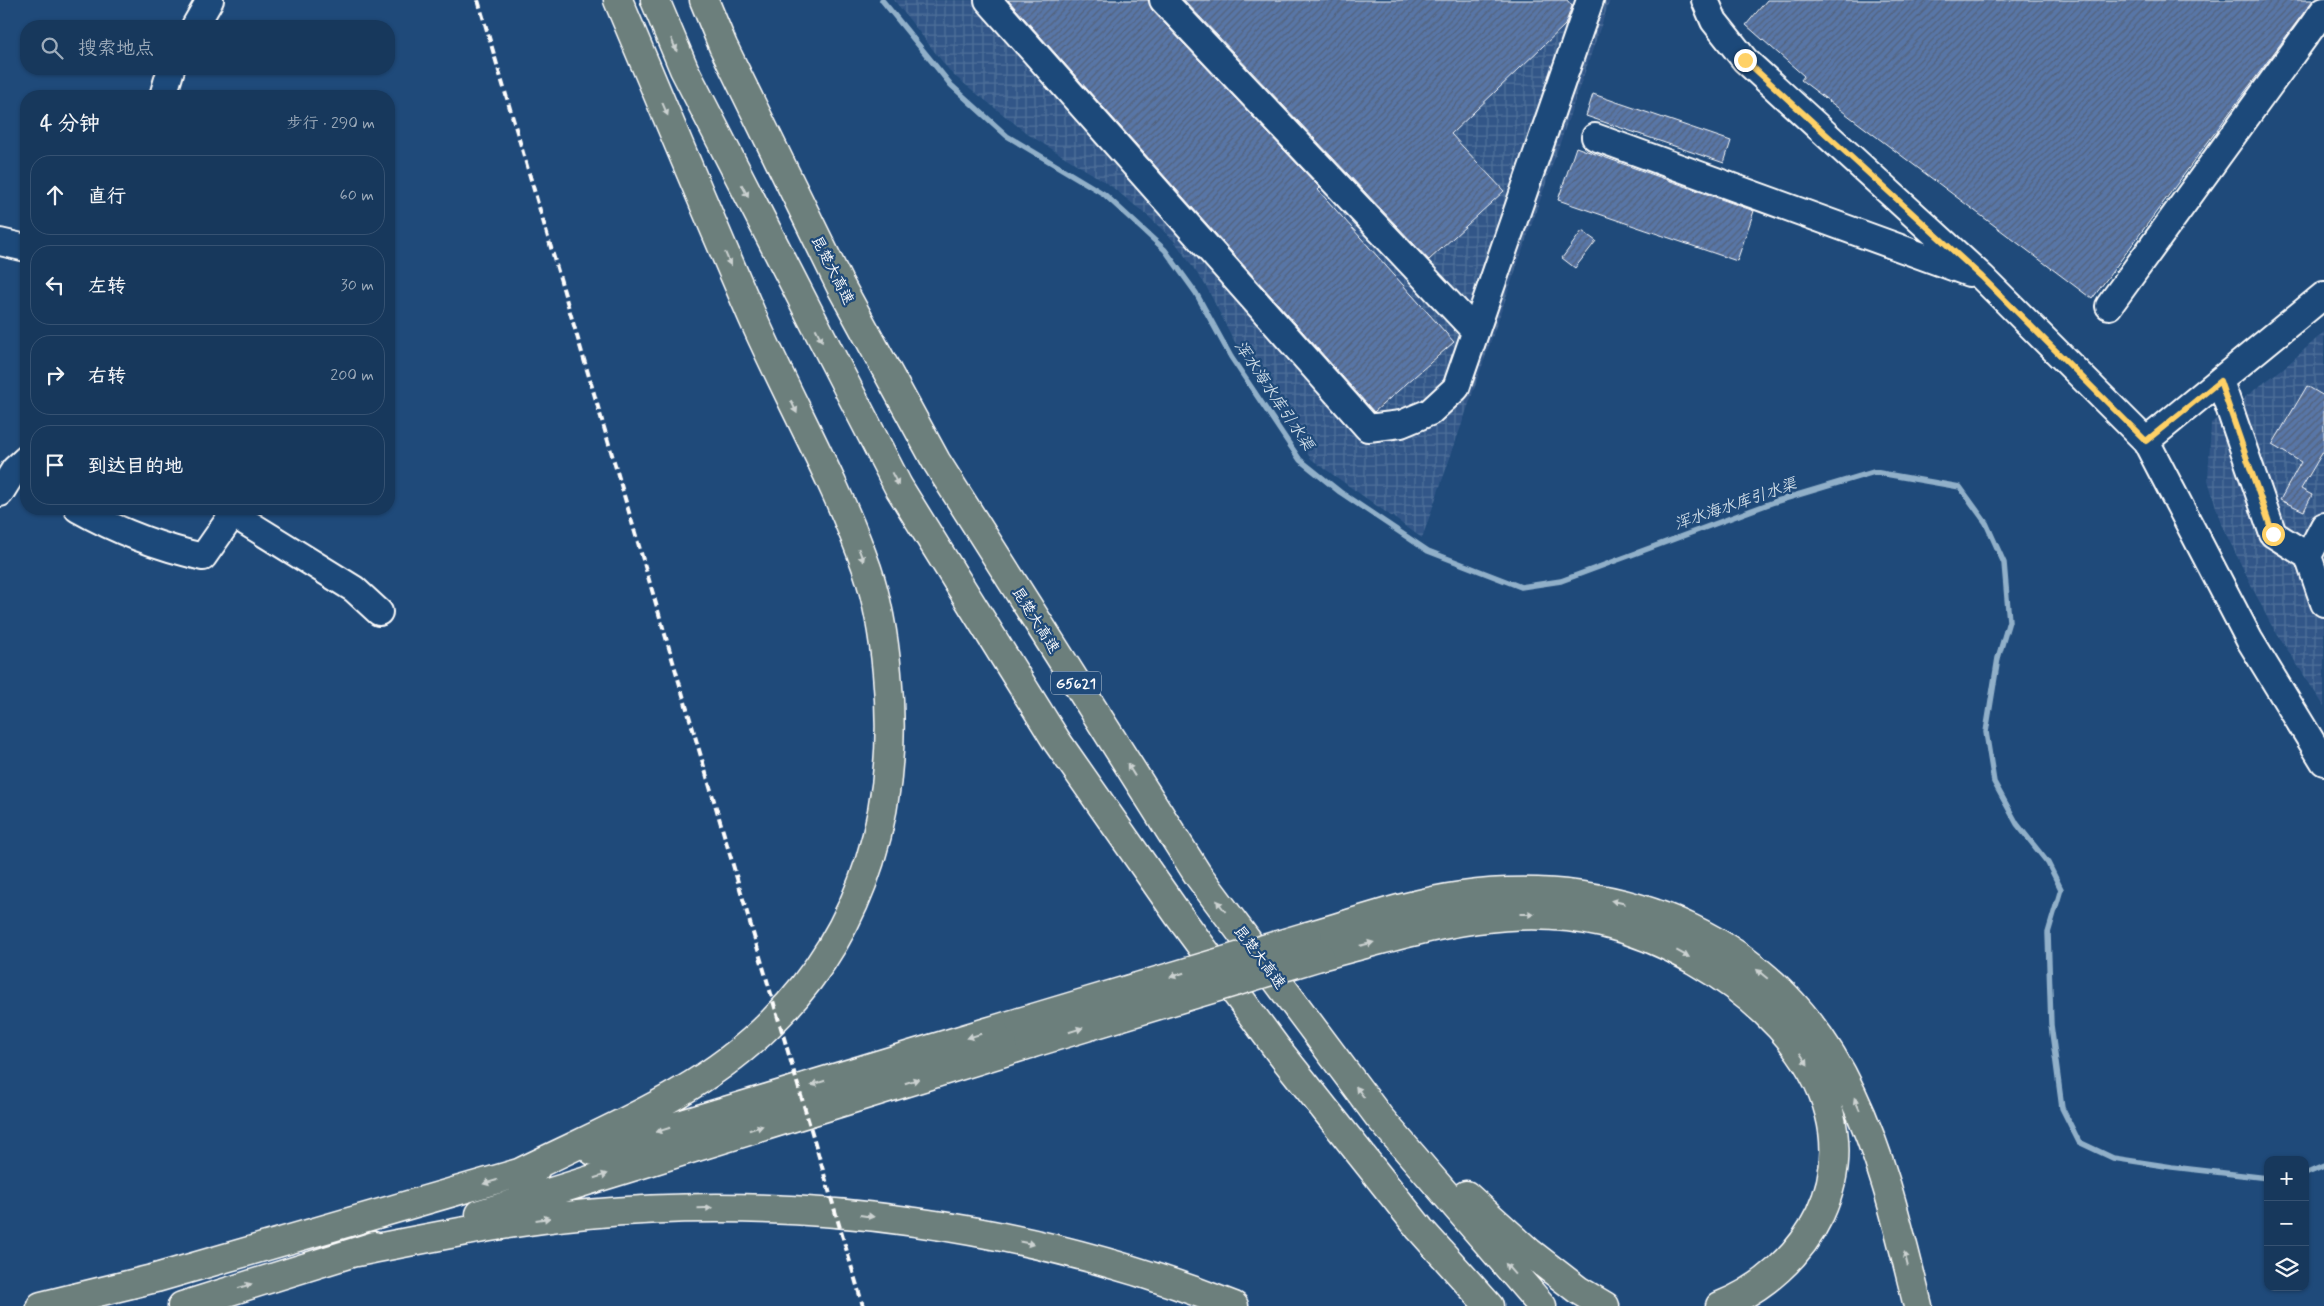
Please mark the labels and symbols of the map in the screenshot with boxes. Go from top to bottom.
one-way arrow [670,38,678,52]
route end [1734,49,1757,72]
one-way arrow [661,102,669,116]
one-way arrow [741,184,749,198]
street label: 昆楚大高速 [806,232,858,308]
one-way arrow [724,252,732,267]
one-way arrow [815,328,823,343]
water label: 浑水海水库引水渠 [1229,337,1319,456]
one-way arrow [791,400,799,414]
one-way arrow [891,472,899,487]
water label: 浑水海水库引水渠 [1672,473,1801,535]
route start [2262,523,2285,546]
one-way arrow [857,548,865,563]
street label: 昆楚大高速 [1007,583,1064,658]
road number: G5621 [1051,671,1101,694]
one-way arrow [1127,763,1136,777]
one-way arrow [1611,898,1626,906]
one-way arrow [1216,899,1226,913]
one-way arrow [1519,910,1535,918]
street label: 昆楚大高速 [1229,922,1290,994]
one-way arrow [1360,939,1375,947]
one-way arrow [1675,950,1690,958]
one-way arrow [1756,969,1768,980]
one-way arrow [1170,972,1185,980]
one-way arrow [1069,1025,1084,1033]
one-way arrow [966,1032,981,1040]
one-way arrow [1800,1052,1809,1066]
one-way arrow [904,1076,919,1084]
one-way arrow [811,1079,826,1087]
one-way arrow [1355,1086,1366,1099]
one-way arrow [1852,1097,1860,1111]
one-way arrow [749,1124,764,1132]
one-way arrow [655,1126,670,1134]
one-way arrow [594,1172,609,1180]
one-way arrow [483,1178,498,1186]
one-way arrow [697,1204,713,1212]
one-way arrow [859,1212,875,1220]
one-way arrow [535,1214,551,1222]
one-way arrow [1020,1239,1035,1247]
one-way arrow [1902,1251,1910,1266]
one-way arrow [1505,1263,1516,1276]
one-way arrow [238,1282,253,1290]

